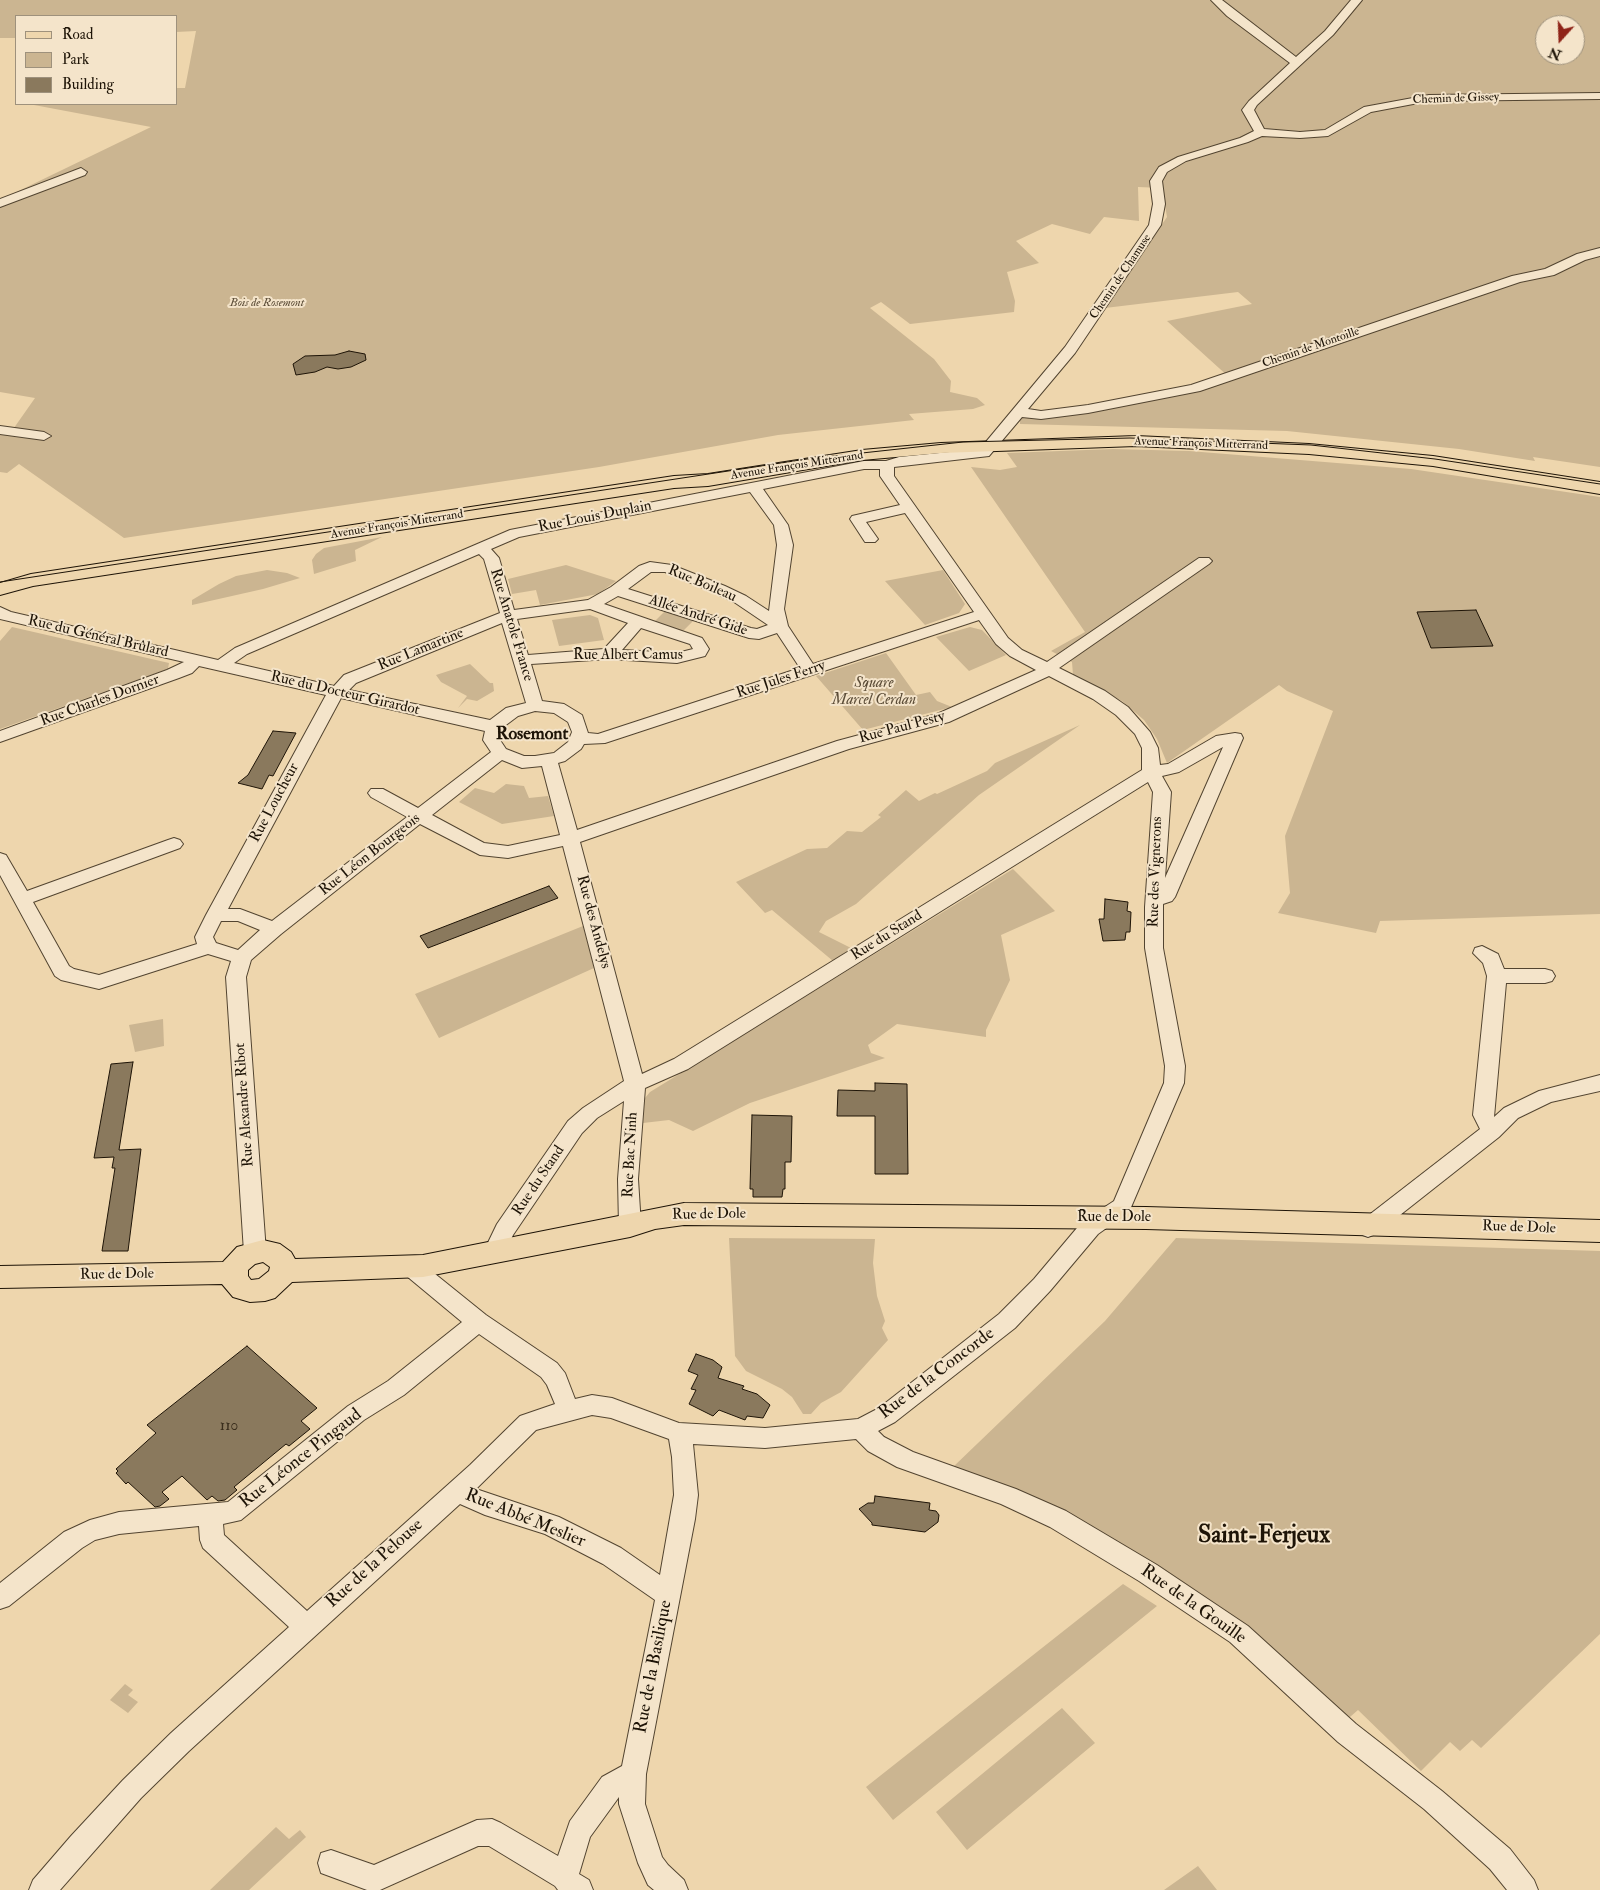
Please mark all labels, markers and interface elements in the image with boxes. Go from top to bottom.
legend [15,15,178,105]
north arrow [1535,15,1585,65]
text: Road [62,25,93,44]
text: N [1546,43,1564,64]
text: Park [62,50,89,69]
text: Building [62,75,114,94]
street label: Chemin de Gissey [1412,90,1500,108]
street label: Chemin de Chamuse [1087,232,1155,322]
park label: Bois de Rosemont [230,296,304,310]
street label: Chemin de Montoille [1260,325,1362,371]
street label: Avenue François Mitterrand [1134,434,1268,454]
street label: Avenue François Mitterrand [730,448,864,484]
street label: Rue Louis Duplain [537,497,653,537]
street label: Avenue François Mitterrand [330,507,464,543]
street label: Rue Boileau [665,562,739,606]
street label: Rue Anatole France [485,566,537,684]
street label: Allée André Gide [646,592,750,640]
street label: Rue du Général Brûlard [26,612,170,662]
street label: Rue Lamartine [375,625,467,675]
street label: Rue Albert Camus [573,647,683,665]
street label: Rue Jules Ferry [734,657,828,703]
street label: Rue du Docteur Girardot [269,668,421,720]
street label: Rue Charles Dornier [38,671,162,731]
park label: Square Marcel Cerdan [832,675,916,710]
street label: Rue Paul Pesty [857,708,947,748]
district label: Rosemont [496,724,568,746]
street label: Rue Loucheur [247,760,303,846]
street label: Rue Léon Bourgeois [316,810,424,900]
street label: Rue des Vignerons [1145,816,1167,928]
street label: Rue des Andelys [572,873,614,971]
street label: Rue du Stand [848,907,926,965]
street label: Rue Alexandre Ribot [232,1042,258,1168]
street label: Rue Bac Ninh [620,1112,642,1198]
street label: Rue du Stand [509,1143,569,1219]
street label: Rue de Dole [672,1205,746,1225]
street label: Rue de Dole [1077,1209,1151,1227]
street label: Rue de Dole [1482,1218,1556,1238]
street label: Rue de Dole [80,1265,154,1285]
street label: Rue de la Concorde [875,1323,999,1425]
street label: Rue Léonce Pingaud [236,1405,366,1513]
house number: 110 [220,1418,238,1436]
street label: Rue Abbé Meslier [462,1485,588,1553]
street label: Rue de la Pelouse [322,1515,428,1613]
district label: Saint-Ferjeux [1198,1523,1330,1551]
street label: Rue de la Gouille [1136,1561,1250,1649]
street label: Rue de la Basilique [631,1599,677,1735]

